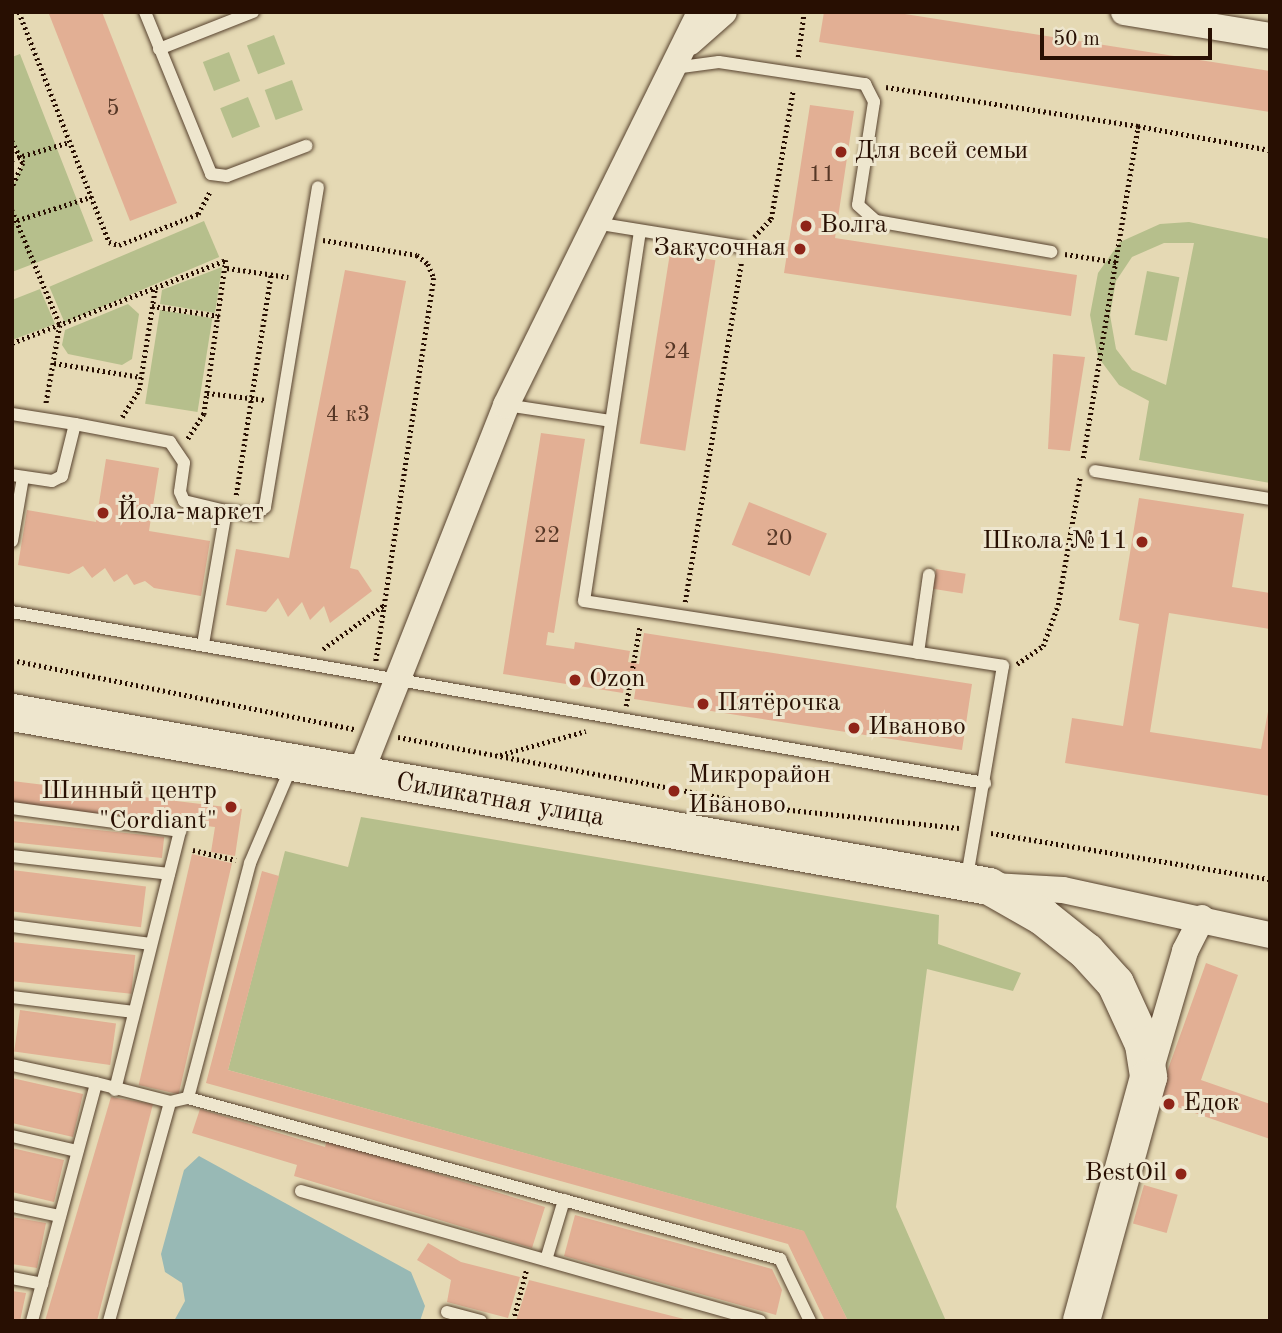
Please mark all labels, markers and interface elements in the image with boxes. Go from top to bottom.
scale bar [1044,14,1216,58]
text: 50 m [1053,29,1100,50]
house number: 5 [106,95,120,123]
place label: Для всей семьи [855,136,1028,168]
marker: Для всей семьи [833,144,849,160]
house number: 11 [809,161,835,189]
place label: Волга [820,210,887,242]
marker: Волга [798,218,814,234]
place label: Закусочная [654,233,786,265]
marker: Закусочная [792,241,808,257]
house number: 24 [664,338,690,366]
house number: 4 к3 [326,401,370,429]
place label: Йола-маркет [117,497,264,529]
marker: Йола-маркет [95,505,111,521]
house number: 22 [534,522,560,550]
house number: 20 [766,525,792,553]
place label: Школа №11 [982,526,1128,558]
marker: Школа №11 [1134,534,1150,550]
place label: Ozon [589,664,646,696]
marker: Ozon [567,672,583,688]
place label: Пятёрочка [717,688,840,720]
marker: Пятёрочка [695,696,711,712]
place label: Иваново [868,712,966,744]
marker: Иваново [846,720,862,736]
place label: Микрорайон Иваново [688,760,831,822]
street label: Силикатная улица [393,767,607,835]
place label: Шинный центр "Cordiant" [41,776,217,838]
marker: Микрорайон Иваново [666,783,682,799]
marker: Шинный центр "Cordiant" [223,799,239,815]
place label: Едок [1183,1088,1240,1120]
marker: Едок [1161,1096,1177,1112]
place label: BestOil [1084,1158,1167,1190]
marker: BestOil [1173,1166,1189,1182]

